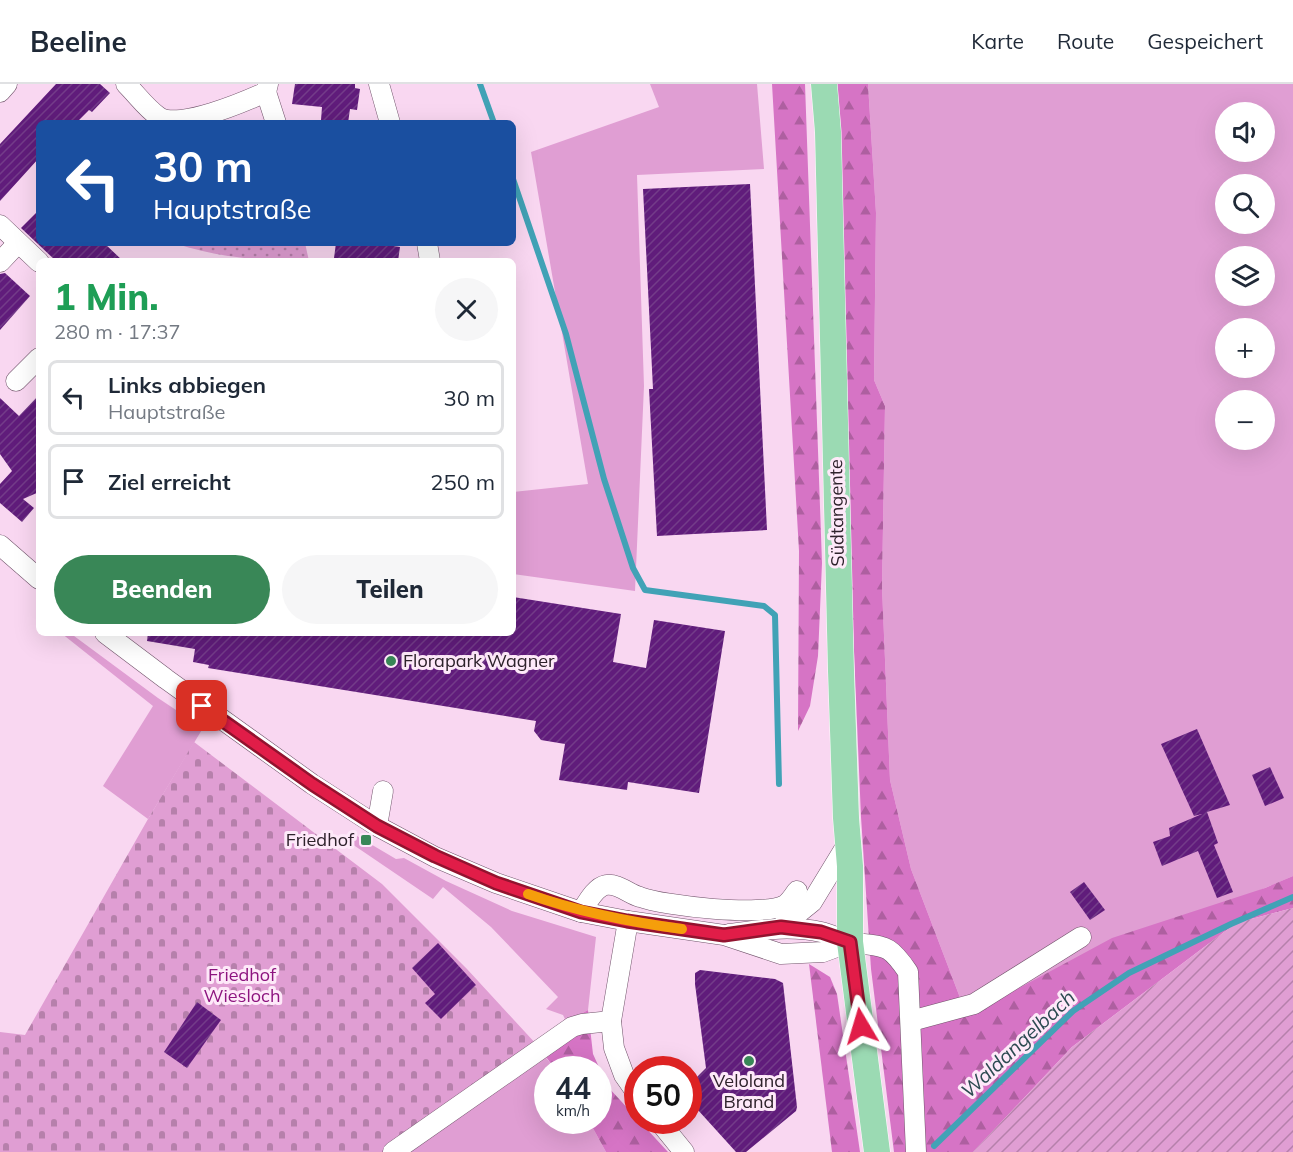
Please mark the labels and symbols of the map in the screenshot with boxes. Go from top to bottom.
street label: Südtangente [824,459,849,567]
place label: Florapark Wagner [403,649,555,672]
marker: Florapark Wagner [384,654,398,668]
pin [176,680,227,731]
place label: Friedhof [286,828,355,851]
marker: Friedhof [359,833,373,847]
park label: Friedhof Wiesloch [203,963,281,1007]
water label: Waldangelbach [955,984,1080,1103]
position arrow [829,994,893,1058]
marker: Veloland Brand [742,1054,756,1068]
speed limit sign: 50 [624,1056,702,1134]
place label: Veloland Brand [713,1069,785,1113]

